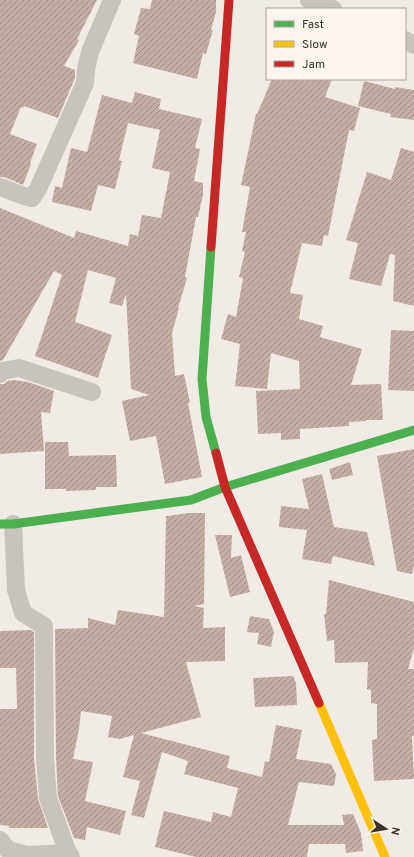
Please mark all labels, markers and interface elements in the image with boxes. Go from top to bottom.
legend [266,8,406,80]
text: Fast [302,17,324,33]
text: Slow [302,37,328,53]
text: Jam [302,57,325,73]
north arrow [366,809,406,849]
text: N [387,826,402,836]

